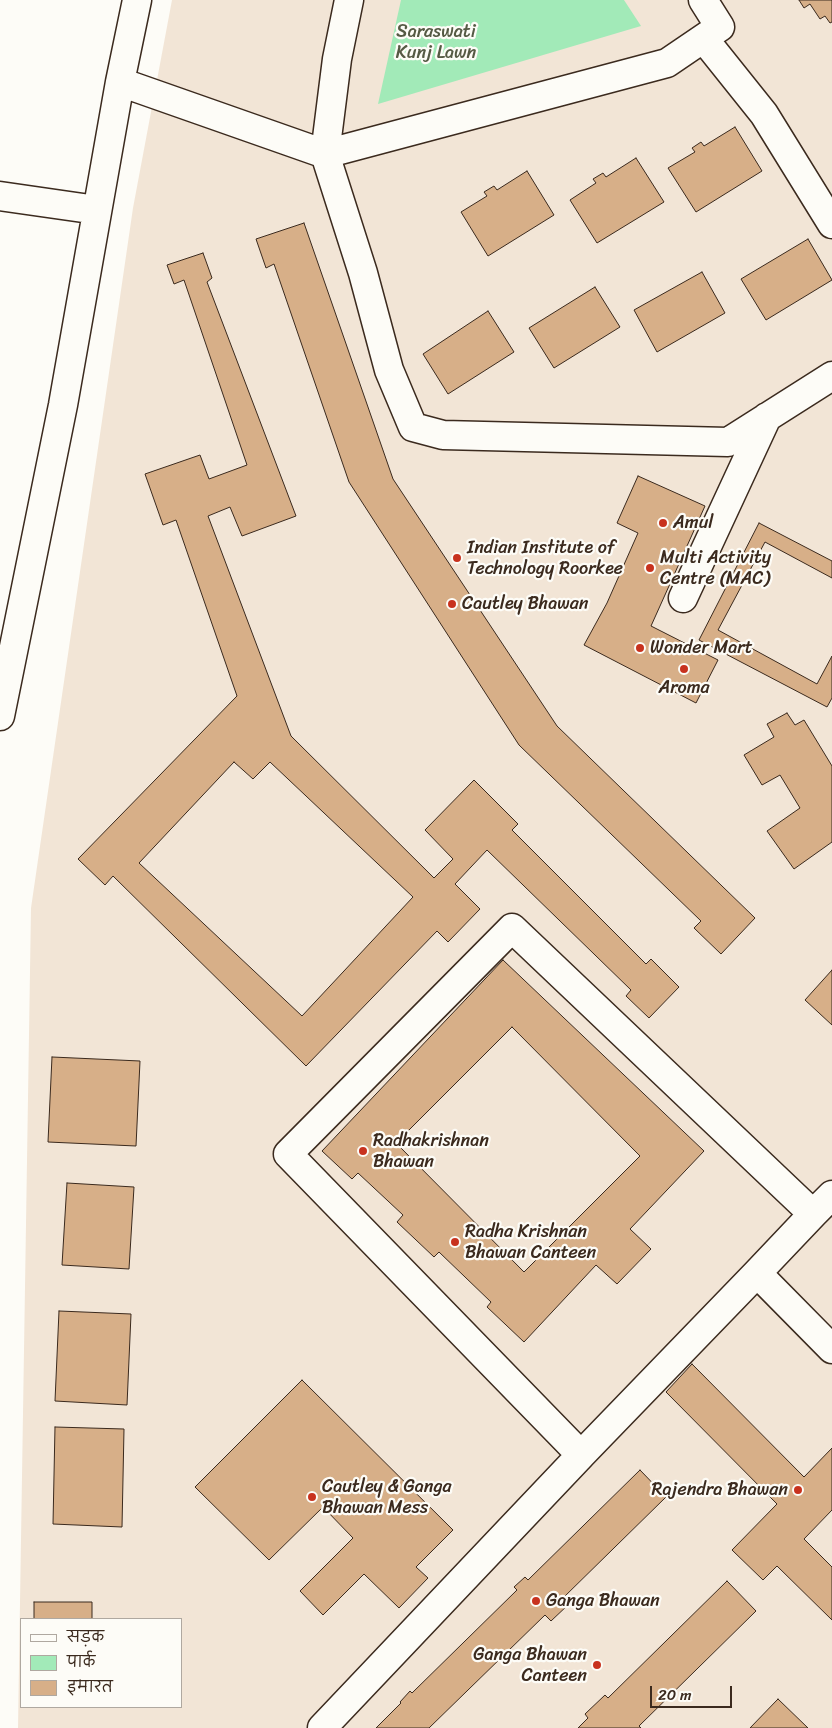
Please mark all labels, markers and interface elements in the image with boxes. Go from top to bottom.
park label: Saraswati Kunj Lawn [396,21,476,64]
place label: Amul [673,512,713,534]
marker: Amul [657,517,669,529]
place label: Indian Institute of Technology Roorkee [467,537,623,580]
place label: Multi Activity Centre (MAC) [660,547,771,590]
marker: Indian Institute of Technology Roorkee [451,552,463,564]
marker: Multi Activity Centre (MAC) [644,562,656,574]
place label: Cautley Bhawan [462,593,589,615]
marker: Cautley Bhawan [446,598,458,610]
place label: Wonder Mart [650,637,752,659]
marker: Wonder Mart [634,642,646,654]
marker: Aroma [678,663,690,675]
place label: Aroma [658,677,710,699]
place label: Radhakrishnan Bhawan [373,1130,489,1172]
marker: Radhakrishnan Bhawan [357,1145,369,1157]
place label: Radha Krishnan Bhawan Canteen [465,1221,596,1264]
marker: Radha Krishnan Bhawan Canteen [449,1236,461,1248]
place label: Cautley & Ganga Bhawan Mess [322,1476,452,1518]
place label: Rajendra Bhawan [652,1479,788,1501]
marker: Rajendra Bhawan [792,1484,804,1496]
marker: Cautley & Ganga Bhawan Mess [306,1491,318,1503]
place label: Ganga Bhawan [546,1590,660,1612]
marker: Ganga Bhawan [530,1595,542,1607]
legend [20,1618,182,1708]
text: सड़क [67,1624,104,1650]
place label: Ganga Bhawan Canteen [473,1644,587,1686]
text: पार्क [67,1649,95,1675]
marker: Ganga Bhawan Canteen [591,1659,603,1671]
text: इमारत [67,1674,113,1700]
scale bar [652,1676,734,1708]
text: 20 m [658,1682,692,1708]

